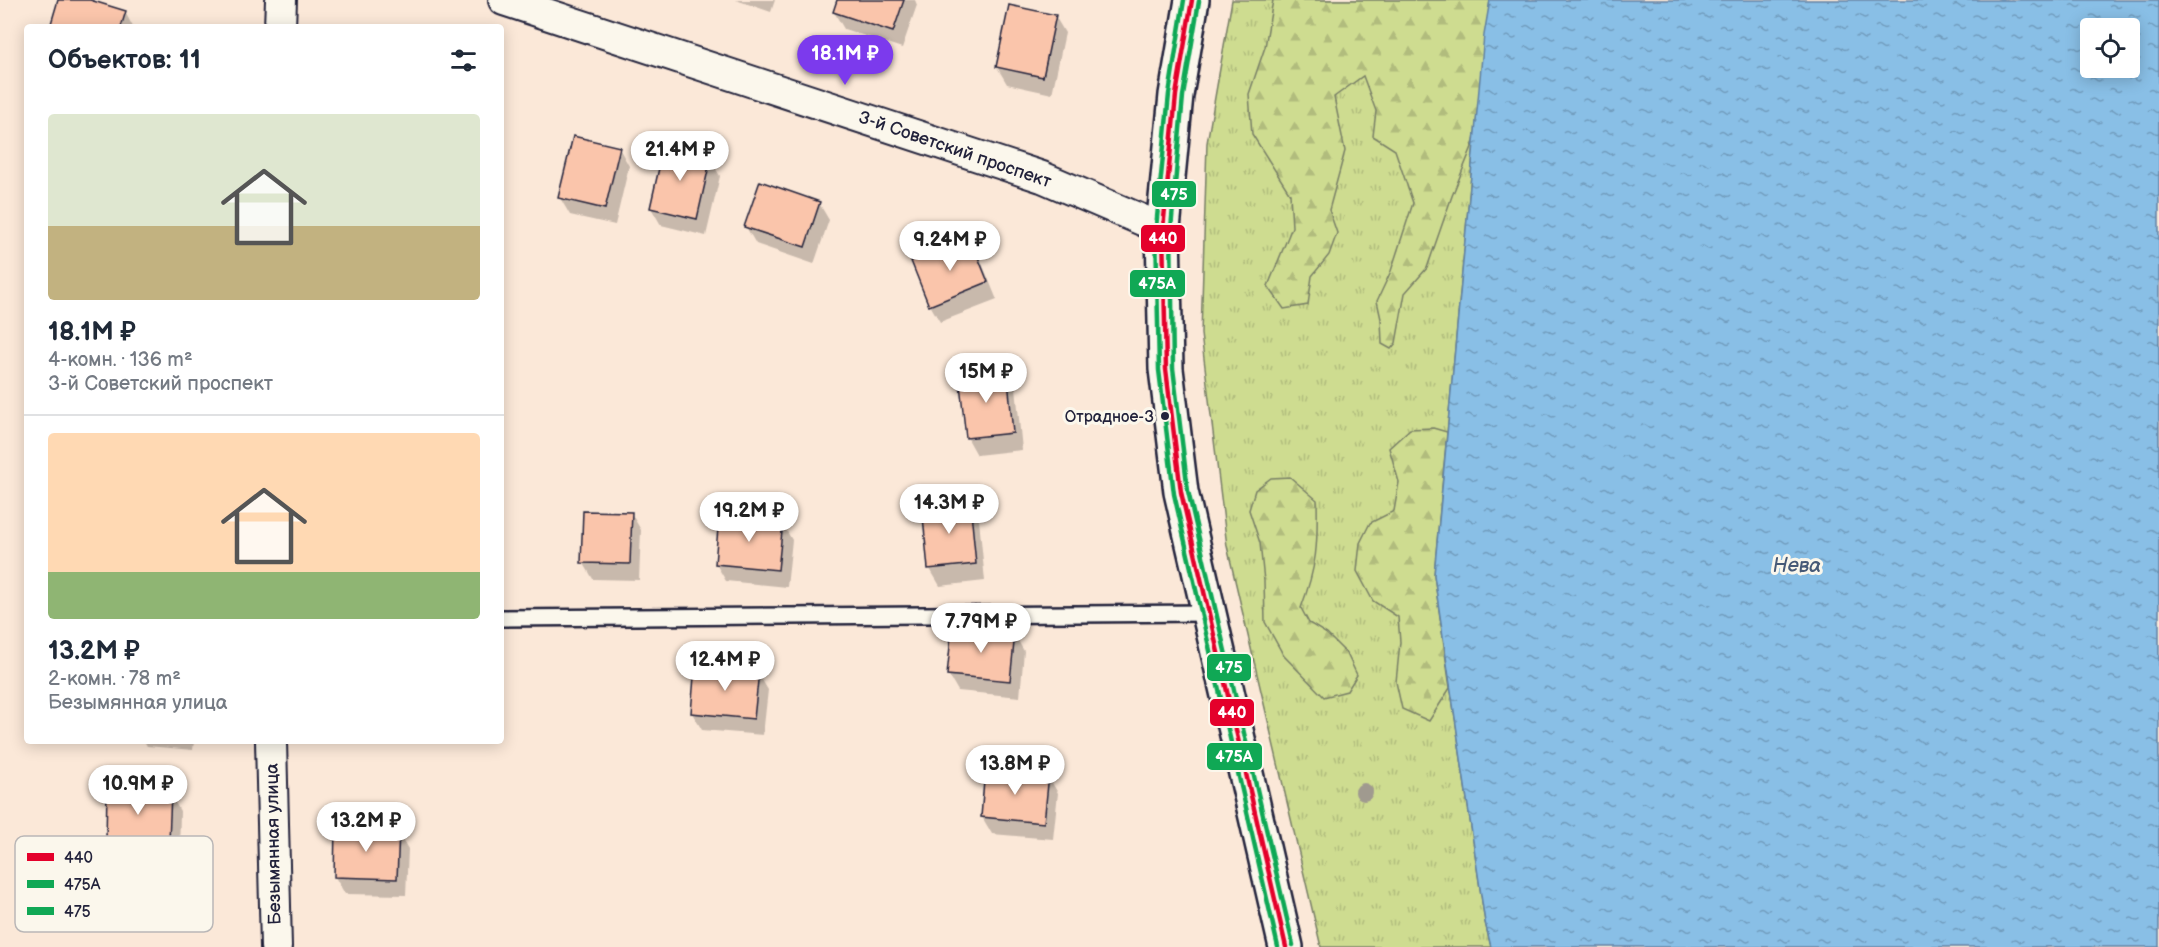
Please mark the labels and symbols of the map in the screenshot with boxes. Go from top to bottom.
pin: 18.1M ₽ [790,35,900,86]
street label: 3-й Советский проспект [856,107,1055,193]
pin: 21.4M ₽ [625,131,735,182]
line badge: 475 [1151,180,1197,208]
text: 475 [1160,186,1188,205]
pin: 9.24M ₽ [895,221,1005,272]
line badge: 440 [1140,224,1186,253]
text: 440 [1149,230,1177,249]
line badge: 475А [1129,269,1186,298]
text: 475А [1138,275,1177,294]
pin: 15M ₽ [944,353,1028,404]
place label: Отрадное-3 [1065,408,1154,427]
marker: Отрадное-3 [1159,410,1171,422]
pin: 14.3M ₽ [894,484,1004,535]
pin: 19.2M ₽ [694,492,804,543]
water label: Нева [1773,554,1821,578]
pin: 7.79M ₽ [926,603,1036,654]
pin: 12.4M ₽ [670,641,780,692]
line badge: 475 [1206,653,1252,682]
text: 475 [1215,659,1243,678]
line badge: 440 [1209,698,1255,727]
text: 440 [1218,704,1246,723]
line badge: 475А [1206,742,1263,771]
pin: 13.8M ₽ [960,745,1070,796]
text: 475А [1215,748,1254,767]
street label: Безымянная улица [262,763,285,925]
pin: 10.9M ₽ [83,765,193,816]
pin: 13.2M ₽ [311,802,421,853]
legend [15,836,213,932]
text: 440 [64,849,93,868]
text: 475А [64,876,101,895]
text: 475 [64,903,91,922]

